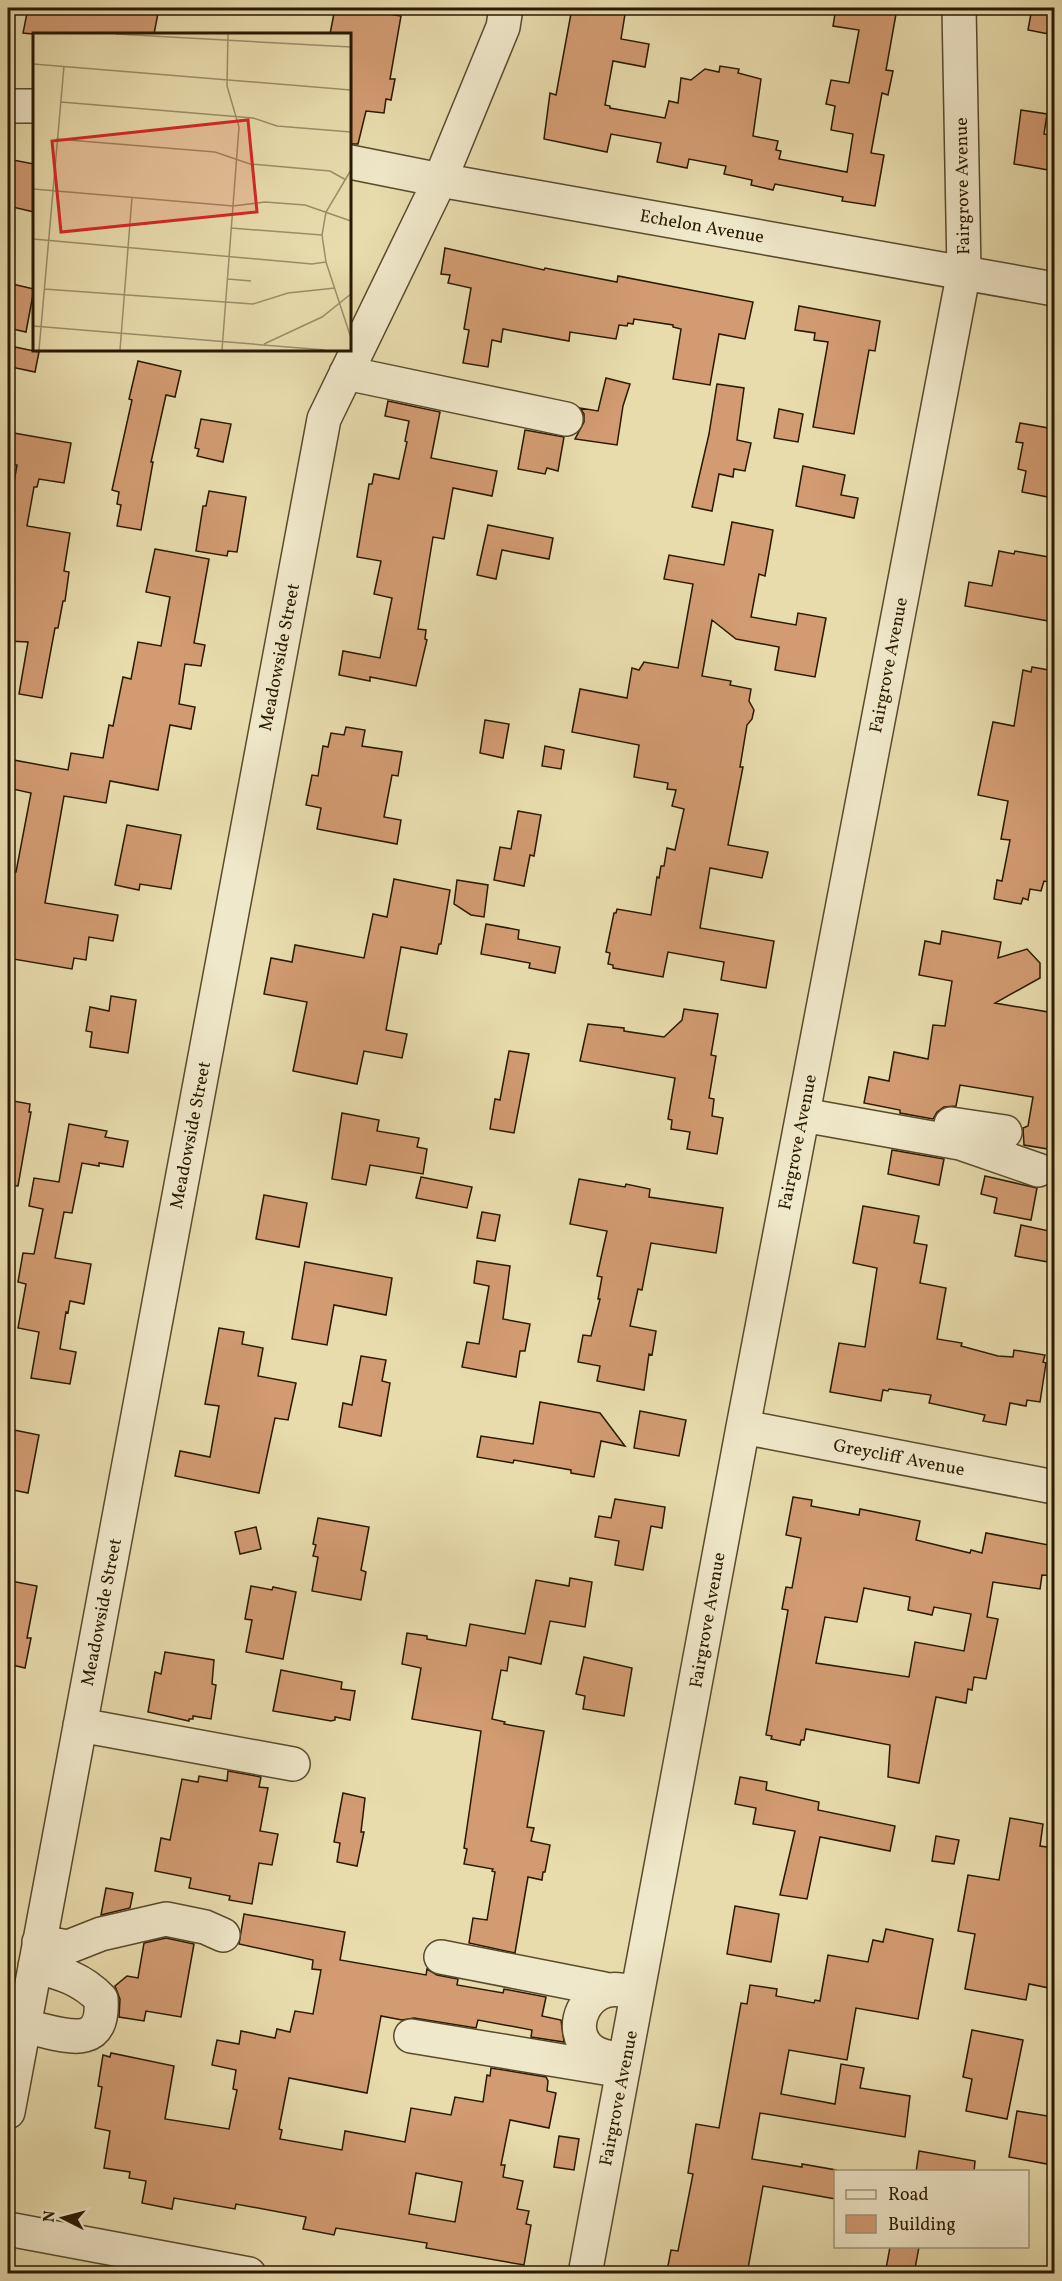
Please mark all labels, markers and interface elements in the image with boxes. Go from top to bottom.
inset map [33,33,351,351]
street label: Fairgrove Avenue [950,117,977,255]
street label: Echelon Avenue [638,204,766,251]
street label: Meadowside Street [254,581,307,733]
street label: Fairgrove Avenue [864,595,915,735]
street label: Meadowside Street [165,1059,218,1211]
street label: Fairgrove Avenue [773,1072,824,1212]
street label: Greycliff Avenue [831,1433,967,1483]
street label: Meadowside Street [76,1536,129,1688]
street label: Fairgrove Avenue [684,1550,733,1690]
street label: Fairgrove Avenue [594,2028,645,2168]
legend [834,2170,1029,2248]
text: Road [888,2183,929,2208]
north arrow [33,2188,93,2248]
text: N [39,2209,62,2224]
text: Building [888,2213,956,2238]

